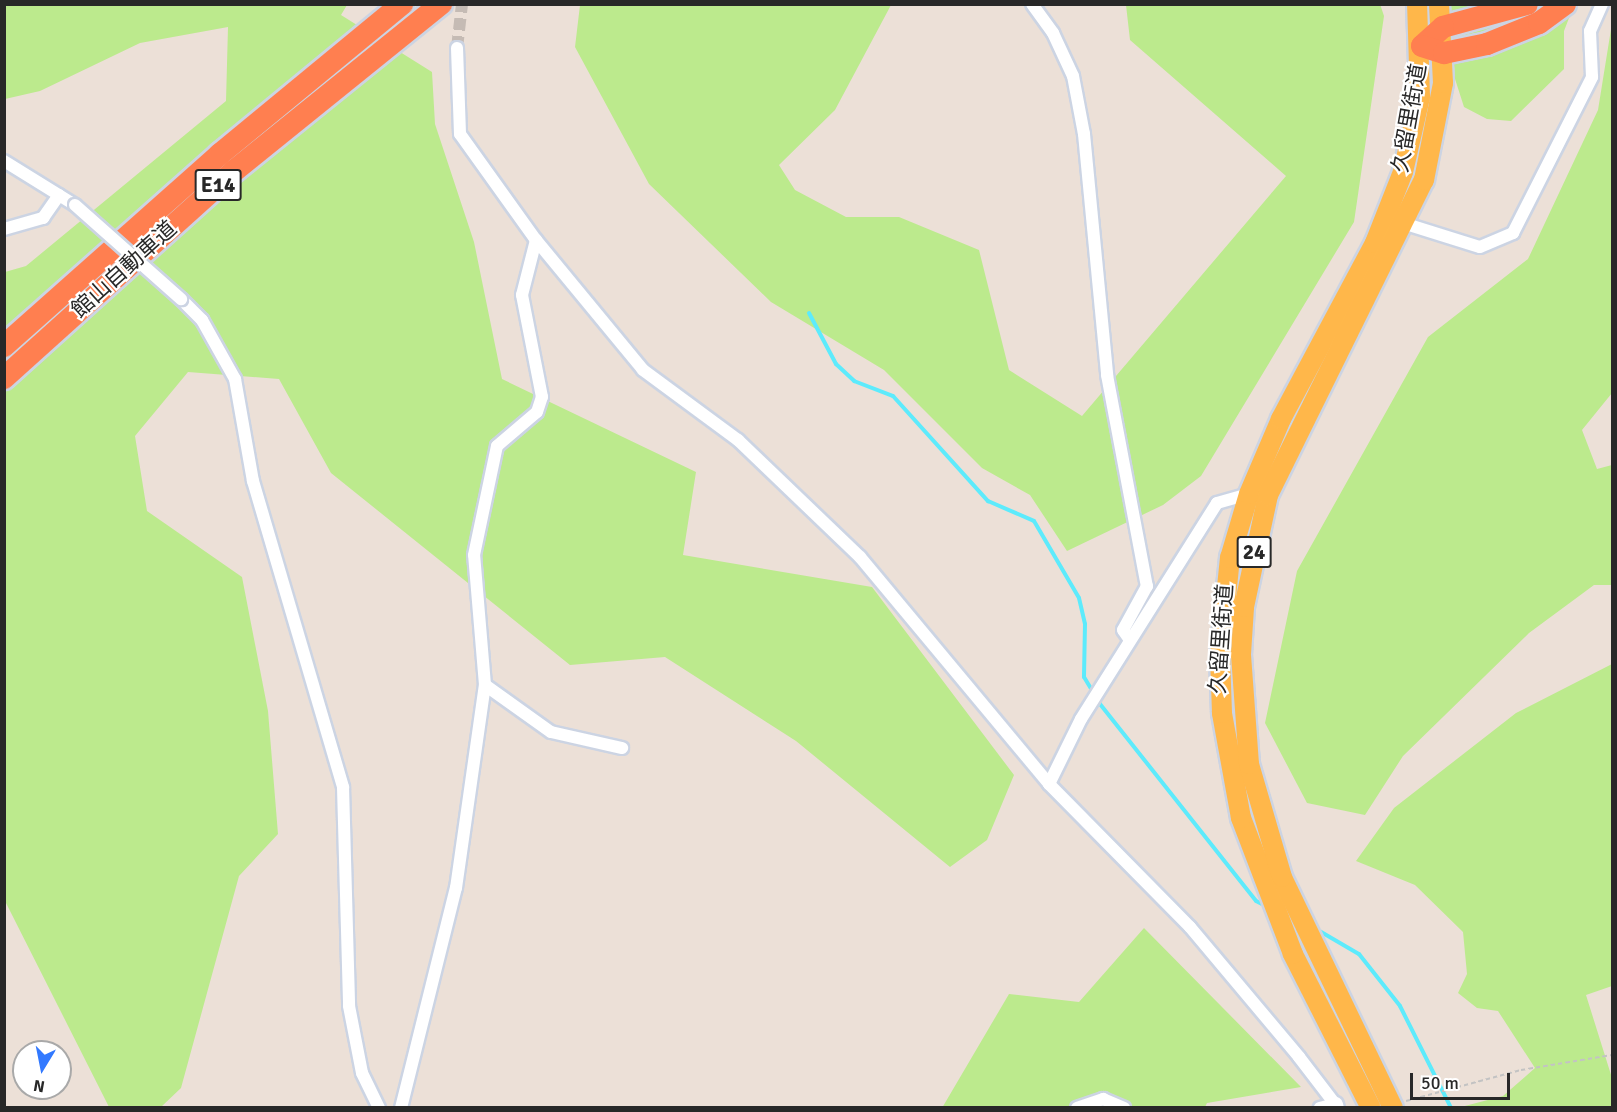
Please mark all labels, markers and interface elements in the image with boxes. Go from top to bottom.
street label: 久留里街道 [1386,62,1432,174]
road number: E14 [194,167,242,203]
street label: 館山自動車道 [66,215,182,323]
road number: 24 [1236,534,1272,570]
street label: 久留里街道 [1204,583,1238,695]
north arrow [12,1040,72,1100]
scale bar [1413,1061,1514,1099]
text: 50 m [1421,1072,1459,1094]
text: N [32,1075,46,1097]

